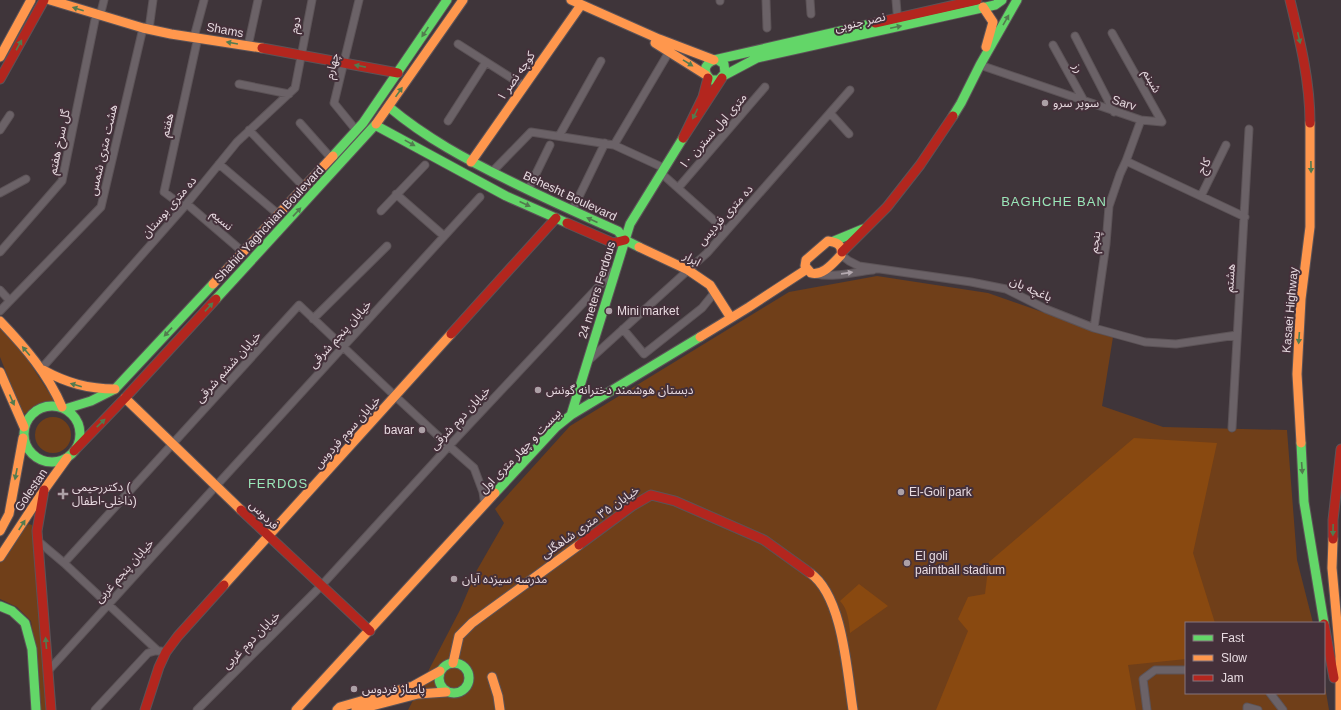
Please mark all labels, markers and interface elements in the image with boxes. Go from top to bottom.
one-way arrow [71,6,83,12]
street label: نصر جنوبی [833,9,887,35]
one-way arrow [1002,14,1009,26]
street label: دوم [286,15,306,35]
street label: Shams [205,20,245,40]
one-way arrow [890,23,902,29]
one-way arrow [421,27,429,38]
one-way arrow [1296,32,1302,44]
one-way arrow [15,39,22,51]
one-way arrow [226,40,238,46]
street label: کوچه نصر ۱ [494,48,539,104]
street label: چهارم [322,52,344,81]
one-way arrow [682,60,694,67]
street label: رز [1069,60,1086,75]
one-way arrow [354,63,366,69]
street label: شبنم [1138,67,1164,96]
one-way arrow [395,87,403,97]
street label: ۱۰ متری اول نسترن [676,90,750,172]
street label: Sarv [1110,93,1138,113]
place label: سوپر سرو [1053,96,1099,111]
marker: سوپر سرو [1040,98,1050,108]
street label: هشت متری شمس [86,103,120,197]
street label: گل سرخ هفتم [45,107,75,176]
one-way arrow [692,109,698,120]
street label: هفتم [157,112,178,139]
one-way arrow [404,140,416,147]
street label: کاج [1194,155,1216,177]
one-way arrow [1308,161,1314,174]
street label: Shahid Yaghchian Boulevard [211,163,327,285]
street label: Behesht Boulevard [521,168,619,224]
street label: ده متری بوستان [139,173,200,240]
street label: ده متری فردیس [694,182,756,248]
district label: BAGHCHE BAN [1001,194,1107,209]
one-way arrow [519,201,530,207]
one-way arrow [292,206,301,217]
street label: نسیم [207,207,236,235]
one-way arrow [587,217,598,223]
street label: پنجم [1087,230,1105,254]
street label: 24 meters Ferdous [576,240,618,340]
street label: ابرار [680,248,703,270]
street label: هشتم [1222,263,1240,293]
street label: Kasaei Highway [1279,267,1301,353]
one-way arrow [841,270,853,276]
street label: باغچه بان [1007,274,1054,305]
street label: خیابان پنجم شرقی [306,297,376,372]
one-way arrow [204,303,213,312]
place label: Mini market [617,304,680,318]
marker: Mini market [604,306,614,316]
one-way arrow [163,327,172,337]
street label: خیابان ششم شرقی [192,329,265,407]
one-way arrow [1295,332,1302,344]
one-way arrow [22,346,31,357]
one-way arrow [70,382,82,388]
street label: خیابان دوم شرقی [427,383,494,454]
place label: دبستان هوشمند دخترانه گونش [546,383,694,397]
marker: دبستان هوشمند دخترانه گونش [533,385,543,395]
street label: خیابان سوم فردوس [311,393,385,473]
one-way arrow [9,394,15,405]
street label: بیست و چهار متری اول [476,406,565,497]
one-way arrow [96,418,106,427]
place label: bavar [384,423,414,437]
marker: bavar [417,425,427,435]
one-way arrow [1298,462,1305,474]
street label: Golestan [12,466,50,514]
one-way arrow [13,468,19,480]
district label: FERDOS [248,476,308,491]
place label: دکتررحیمی ( داخلی-اطفال) [72,480,137,508]
street label: خیابان ۳۵ متری شاهگلی [538,483,642,561]
place label: El-Goli park [909,485,973,499]
marker: El-Goli park [896,487,906,497]
marker: دکتررحیمی ( داخلی-اطفال) [57,488,69,500]
street label: فردوس [246,498,282,532]
one-way arrow [18,520,26,530]
one-way arrow [1330,524,1336,537]
street label: خیابان پنجم غربی [92,536,158,607]
place label: El goli paintball stadium [915,549,1005,577]
marker: El goli paintball stadium [902,558,912,568]
place label: مدرسه سیزده آبان [462,572,547,586]
marker: مدرسه سیزده آبان [449,574,459,584]
street label: خیابان دوم غربی [219,608,284,673]
legend [1185,622,1325,694]
text: Fast [1221,631,1245,645]
one-way arrow [42,637,49,649]
text: Slow [1221,651,1247,665]
text: Jam [1221,671,1244,685]
place label: پاساژ فردوس [362,682,425,697]
marker: پاساژ فردوس [349,684,359,694]

